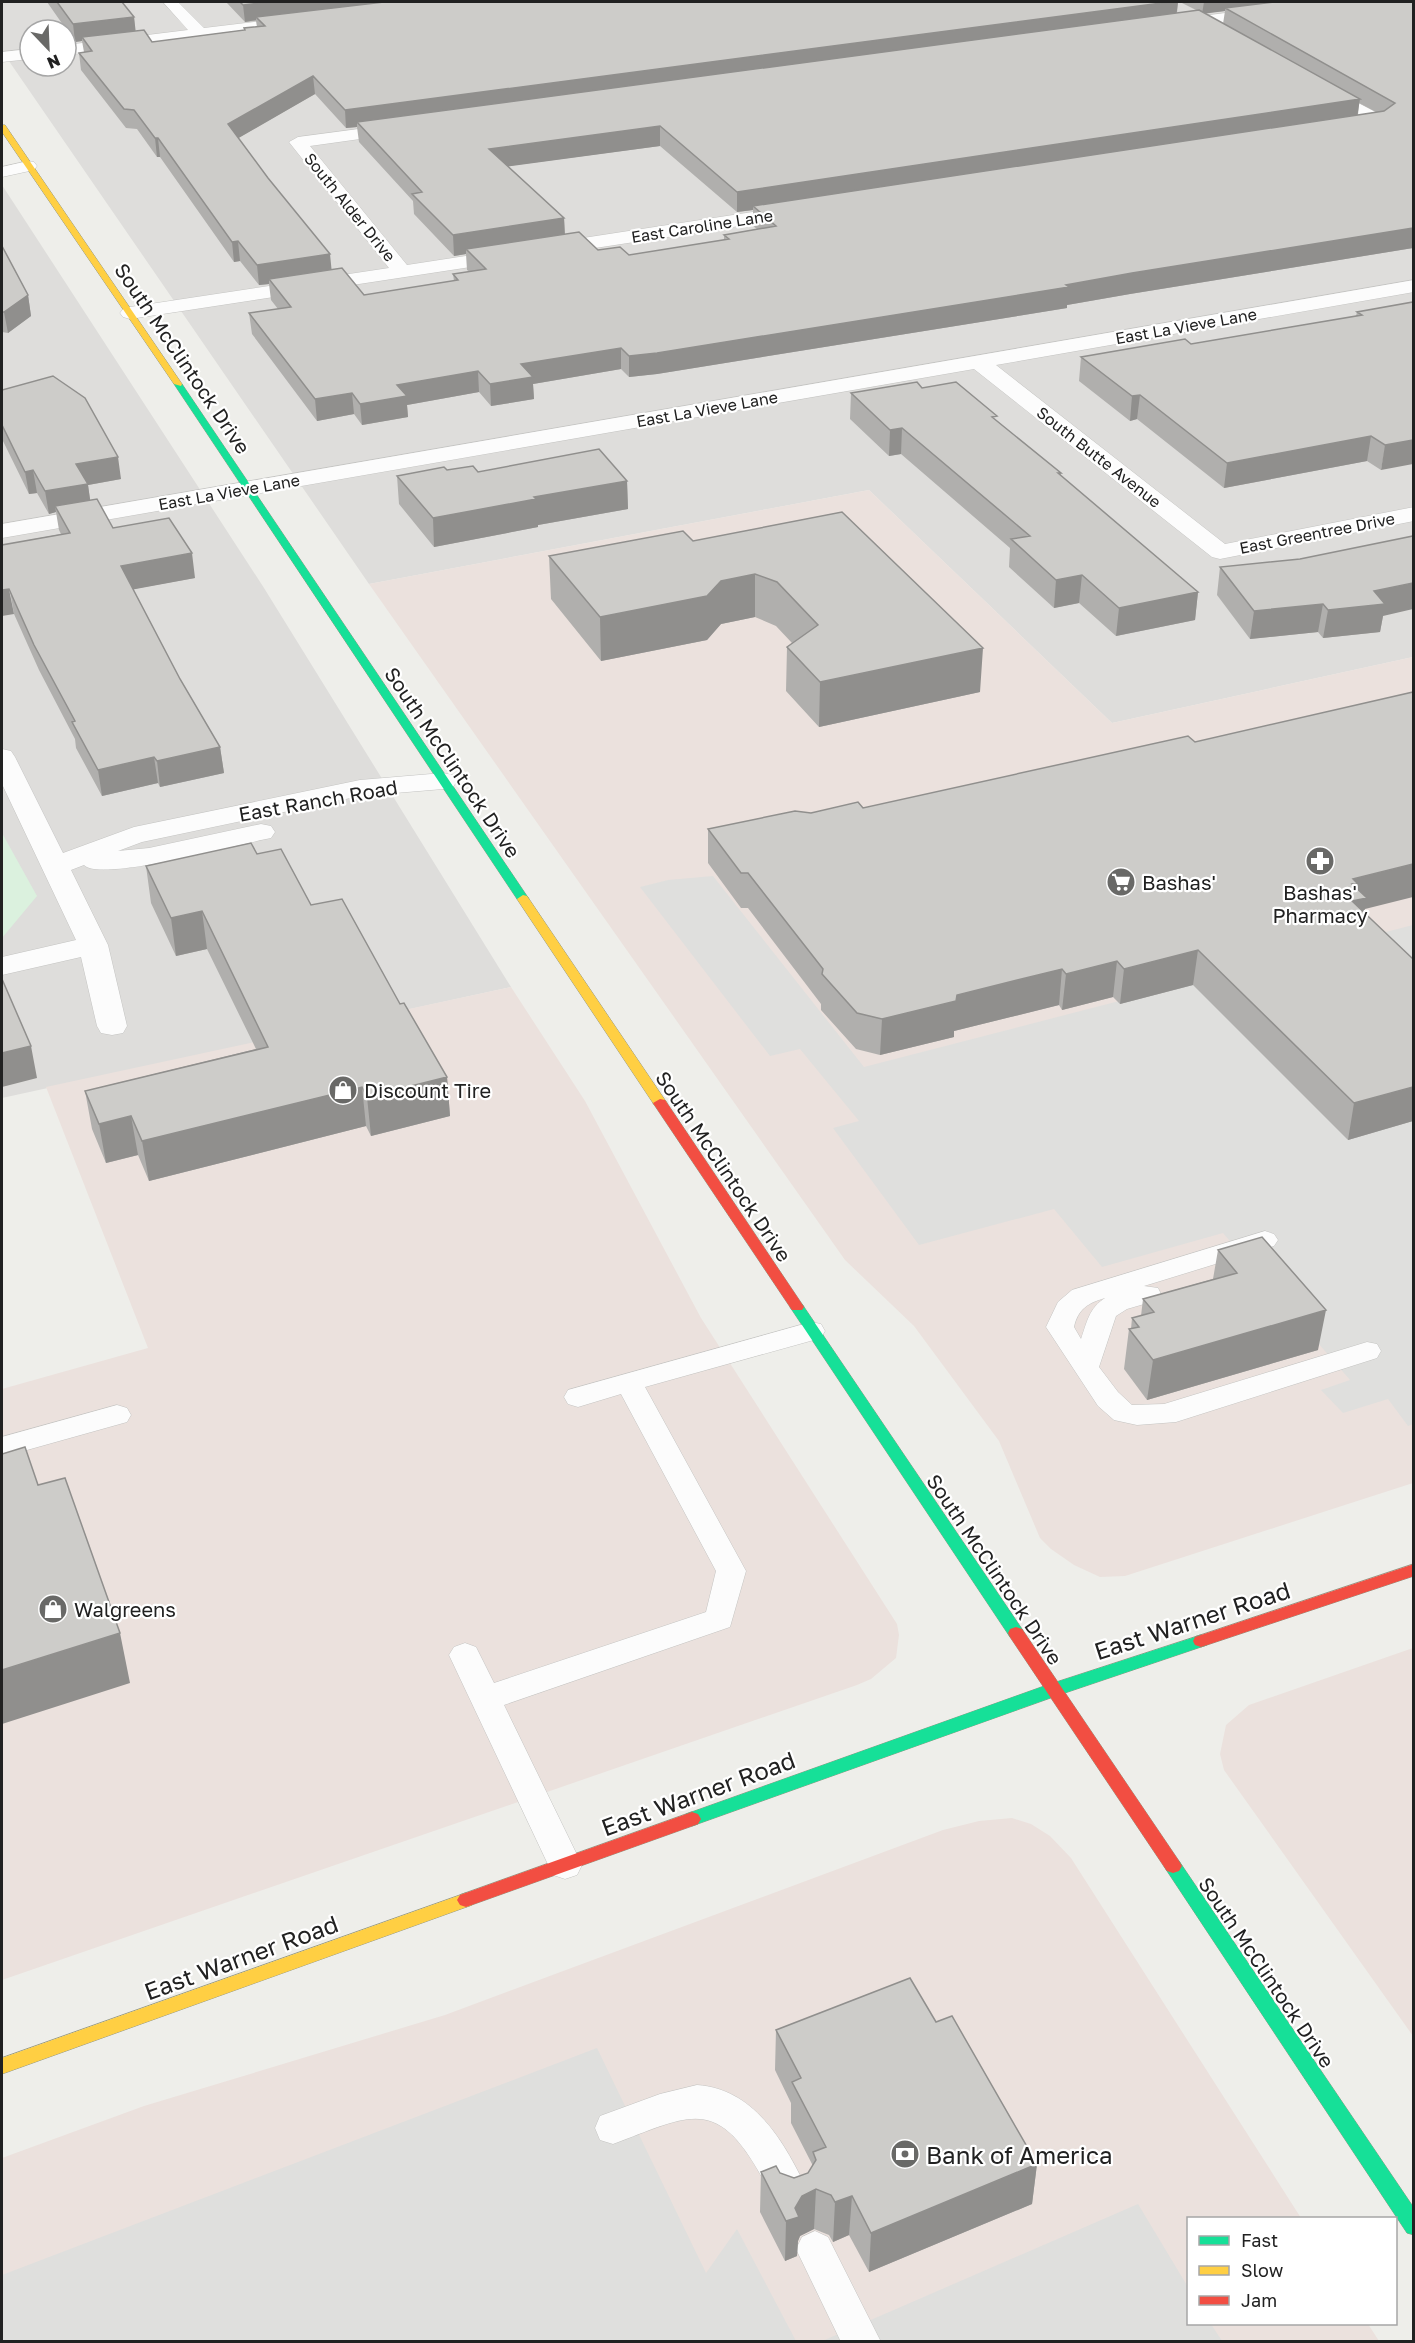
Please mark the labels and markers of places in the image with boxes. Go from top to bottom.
pharmacy icon: Bashas' Pharmacy [1304,845,1336,877]
supermarket icon: Bashas' [1105,866,1137,898]
place label: Bashas' [1142,870,1216,894]
place label: Bashas' Pharmacy [1272,880,1368,927]
shop icon: Discount Tire [327,1074,359,1106]
place label: Discount Tire [364,1078,491,1102]
shop icon: Walgreens [37,1593,69,1625]
place label: Walgreens [74,1597,176,1621]
bank icon: Bank of America [889,2138,921,2170]
place label: Bank of America [926,2140,1113,2169]

